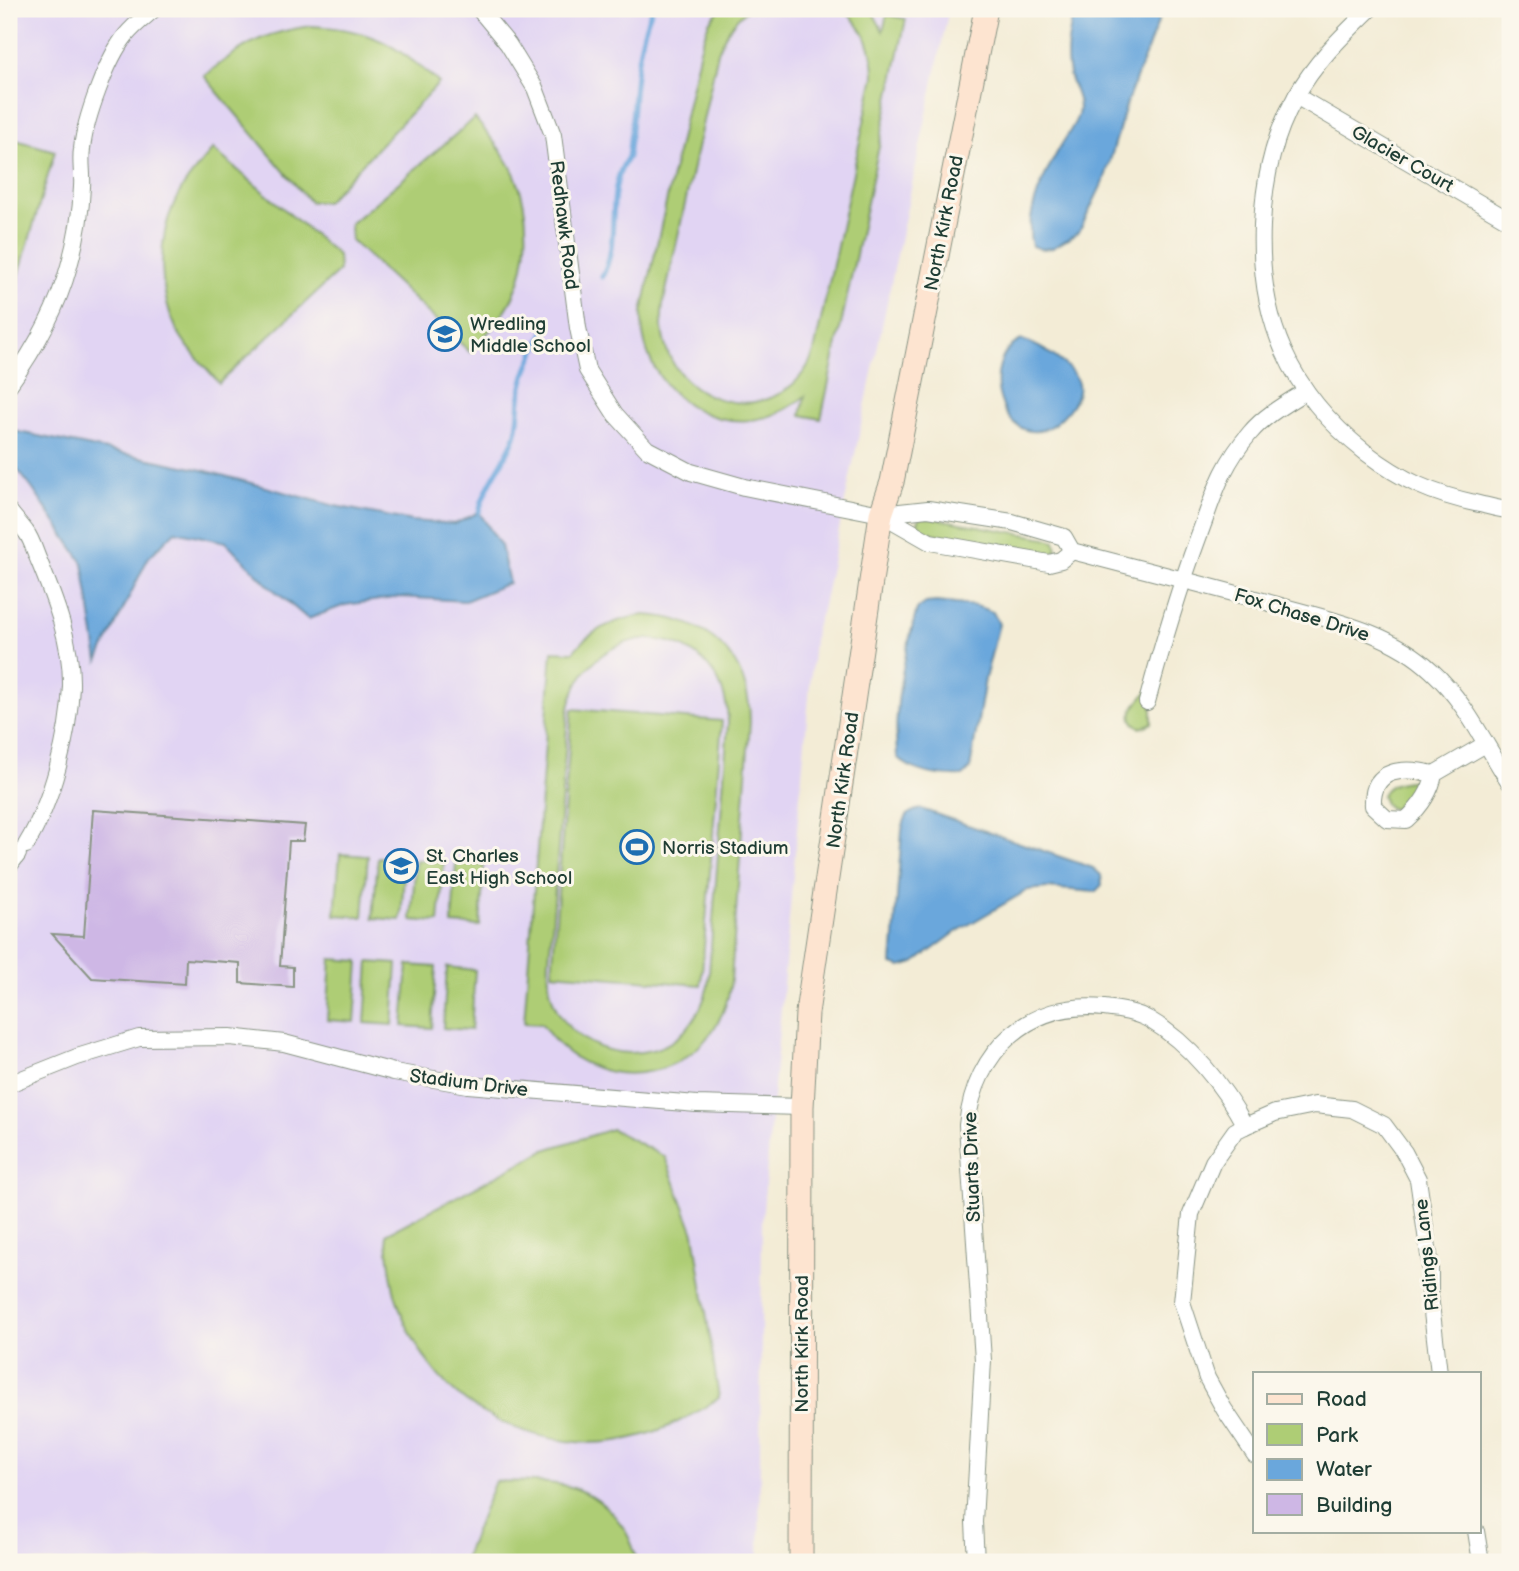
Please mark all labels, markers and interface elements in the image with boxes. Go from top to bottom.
street label: Glacier Court [1347,121,1458,198]
street label: North Kirk Road [920,154,969,293]
street label: Redhawk Road [544,159,583,291]
place label: Wredling Middle School [470,313,591,358]
school or university icon: Wredling Middle School [426,315,464,353]
street label: Fox Chase Drive [1231,584,1372,647]
street label: North Kirk Road [823,710,864,850]
sports icon: Norris Stadium [618,828,656,866]
place label: Norris Stadium [662,837,789,860]
place label: St. Charles East High School [426,845,572,890]
school or university icon: St. Charles East High School [382,847,420,885]
street label: Stadium Drive [408,1065,529,1102]
street label: Stuarts Drive [959,1111,986,1223]
street label: Ridings Lane [1410,1198,1445,1312]
street label: North Kirk Road [791,1275,814,1413]
legend [1253,1372,1480,1532]
text: Road [1316,1387,1367,1412]
text: Park [1316,1423,1359,1448]
text: Water [1316,1457,1372,1482]
text: Building [1316,1493,1392,1518]

